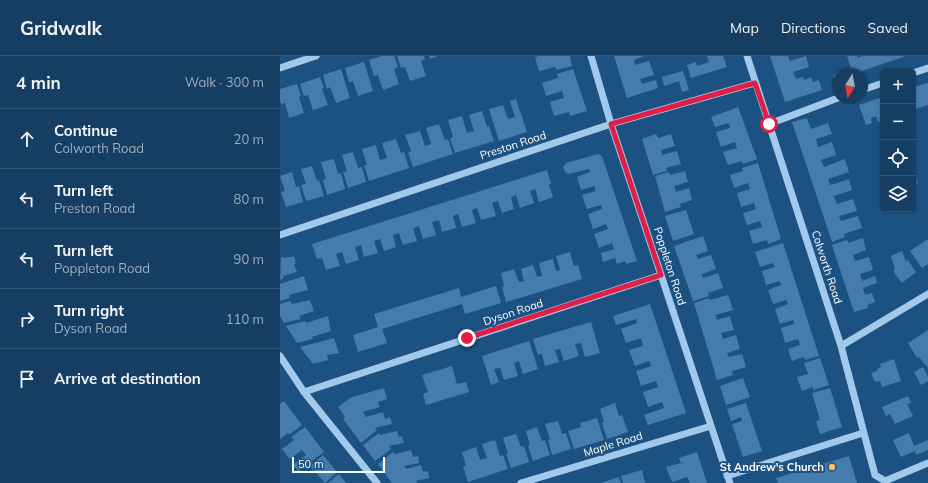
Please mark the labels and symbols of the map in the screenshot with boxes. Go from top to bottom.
north arrow [832,68,868,104]
route start [760,115,778,133]
street label: Preston Road [478,128,548,162]
street label: Poppleton Road [651,225,689,307]
street label: Colworth Road [809,229,845,305]
street label: Dyson Road [481,296,545,328]
route end [458,329,476,347]
street label: Maple Road [582,428,644,460]
scale bar [292,455,385,474]
place label: St Andrew's Church [720,460,824,474]
marker: St Andrew's Church [827,462,837,472]

